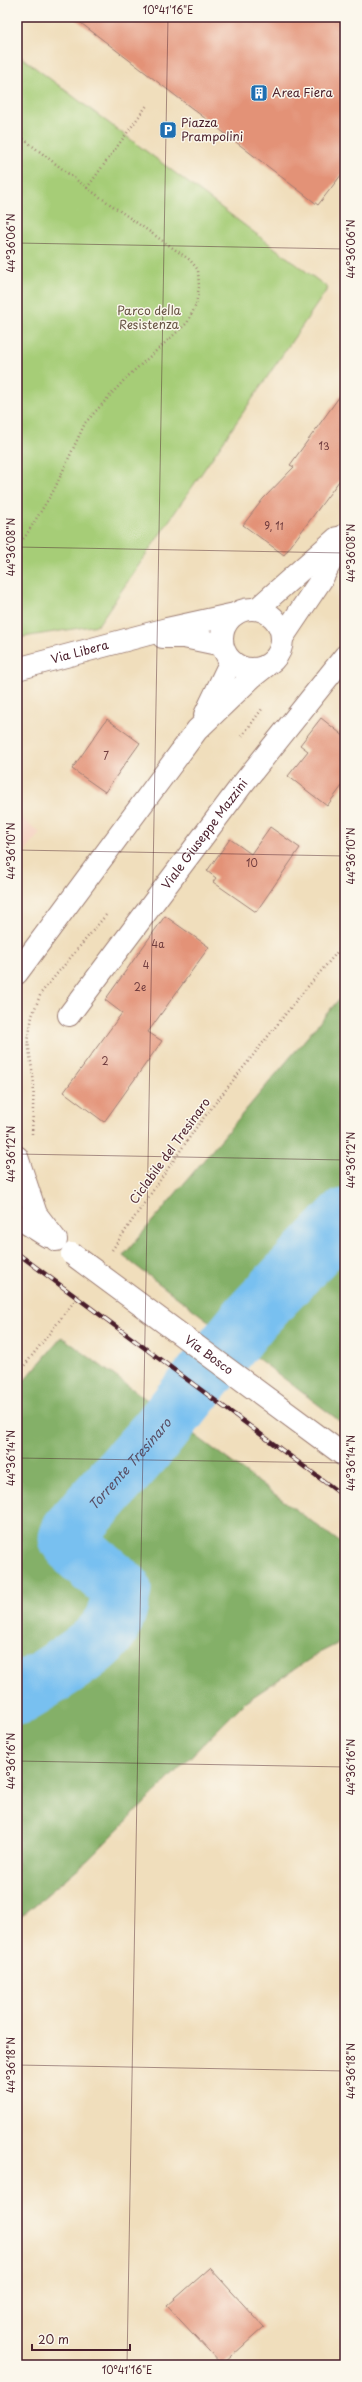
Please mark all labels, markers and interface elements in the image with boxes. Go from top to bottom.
text: 10°41'16"E [143,2,193,17]
building icon: Area Fiera [249,83,269,103]
place label: Area Fiera [272,83,333,101]
place label: Piazza Prampolini [181,113,243,145]
parking icon: Piazza Prampolini [158,120,178,140]
text: 44°36'06"N [3,213,18,273]
text: 44°36'06"N [343,219,358,279]
park label: Parco della Resistenza [117,301,181,333]
house number: 13 [318,438,330,453]
text: 44°36'08"N [3,517,18,576]
house number: 9, 11 [264,518,284,533]
text: 44°36'08"N [343,523,358,582]
street label: Via Libera [49,635,111,668]
house number: 7 [103,748,109,763]
street label: Viale Giuseppe Mazzini [157,775,251,893]
text: 44°36'10"N [3,822,18,879]
text: 44°36'10"N [343,827,358,884]
house number: 10 [246,855,258,870]
house number: 4a [152,936,165,951]
house number: 4 [143,957,150,972]
house number: 2e [134,979,146,994]
house number: 2 [101,1053,109,1068]
street label: Ciclabile del Tresinaro [124,1093,214,1207]
text: 44°36'12"N [3,1125,18,1182]
text: 44°36'12"N [343,1131,358,1188]
street label: Via Bosco [181,1330,238,1379]
water label: Torrente Tresinaro [83,1413,176,1514]
text: 44°36'14"N [3,1430,18,1486]
text: 44°36'14"N [343,1435,358,1491]
text: 44°36'16"N [3,1733,18,1789]
text: 44°36'16"N [343,1739,358,1795]
text: 44°36'18"N [3,2037,18,2093]
text: 44°36'18"N [343,2043,358,2099]
scale bar [32,2326,130,2352]
text: 20 m [38,2330,69,2348]
text: 10°41'16"E [102,2362,152,2377]

